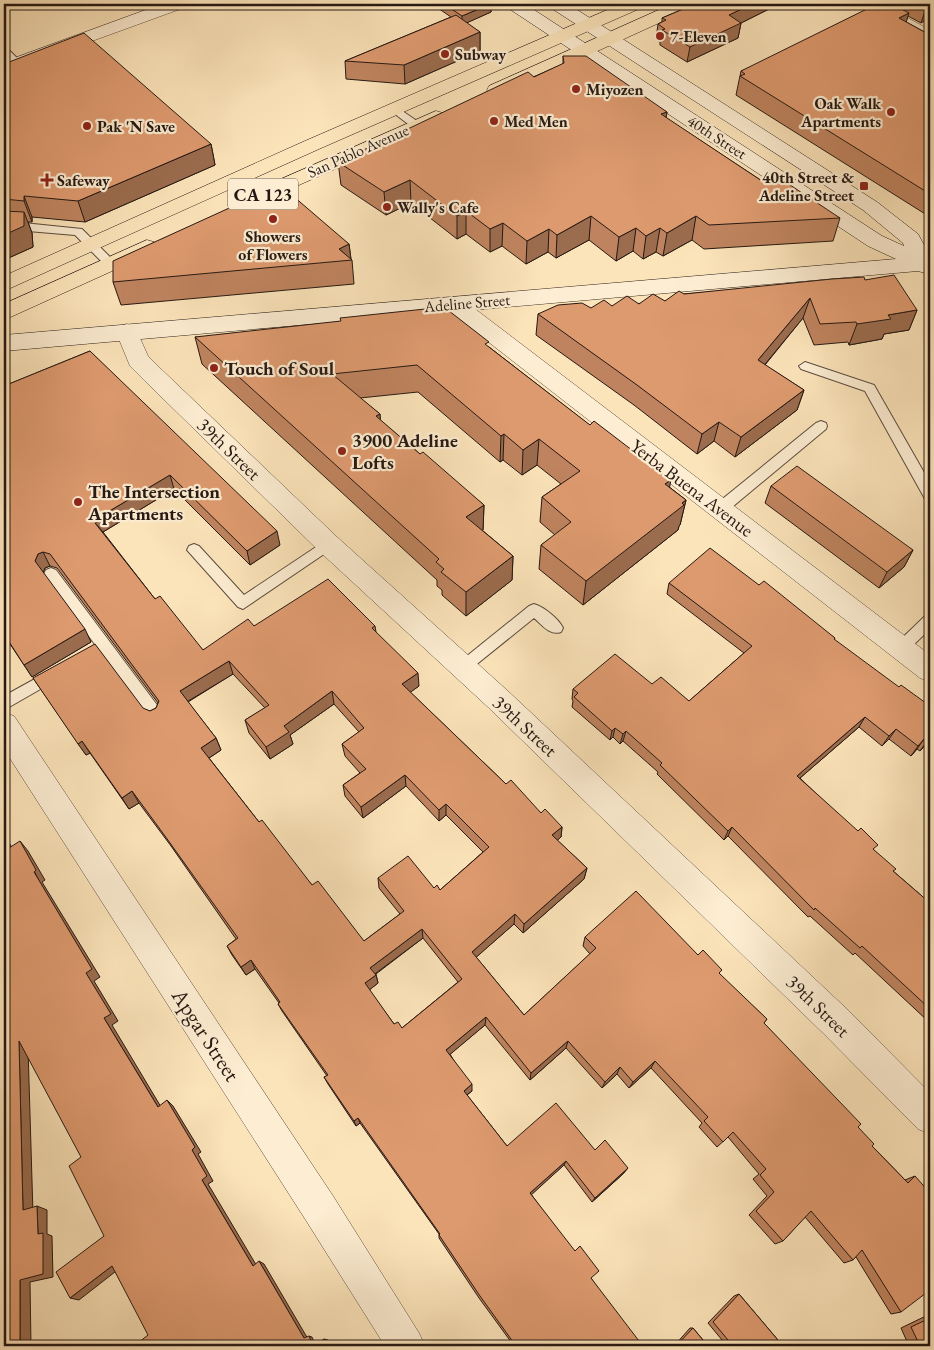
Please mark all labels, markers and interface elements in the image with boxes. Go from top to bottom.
place label: 7-Eleven [670,26,727,47]
marker: 7-Eleven [654,30,666,42]
place label: Subway [455,44,506,65]
marker: Subway [439,48,451,60]
place label: Miyozen [586,79,644,100]
marker: Miyozen [570,83,582,95]
place label: Oak Walk Apartments [800,93,881,132]
marker: Oak Walk Apartments [885,106,897,118]
street label: 40th Street [683,110,751,164]
place label: Med Men [504,111,568,132]
marker: Med Men [488,115,500,127]
place label: Pak 'N Save [97,116,175,137]
street label: San Pablo Avenue [304,119,412,183]
marker: Pak 'N Save [81,120,93,132]
place label: 40th Street & Adeline Street [758,167,854,206]
place label: Safeway [57,170,110,191]
marker: Safeway [41,174,53,186]
road number: CA 123 [228,178,298,210]
marker: 40th Street & Adeline Street [858,180,870,192]
place label: Wally's Cafe [397,197,479,218]
marker: Wally's Cafe [381,201,393,213]
marker: Showers of Flowers [267,213,279,225]
place label: Showers of Flowers [238,226,308,265]
street label: Adeline Street [422,289,511,317]
place label: Touch of Soul [224,356,335,381]
marker: Touch of Soul [208,362,220,374]
street label: 39th Street [192,412,266,486]
place label: 3900 Adeline Lofts [352,428,458,475]
street label: Yerba Buena Avenue [625,433,759,543]
marker: 3900 Adeline Lofts [336,445,348,457]
place label: The Intersection Apartments [87,479,220,526]
marker: The Intersection Apartments [72,496,84,508]
street label: 39th Street [487,690,563,762]
street label: 39th Street [781,969,855,1043]
street label: Apgar Street [165,982,247,1087]

